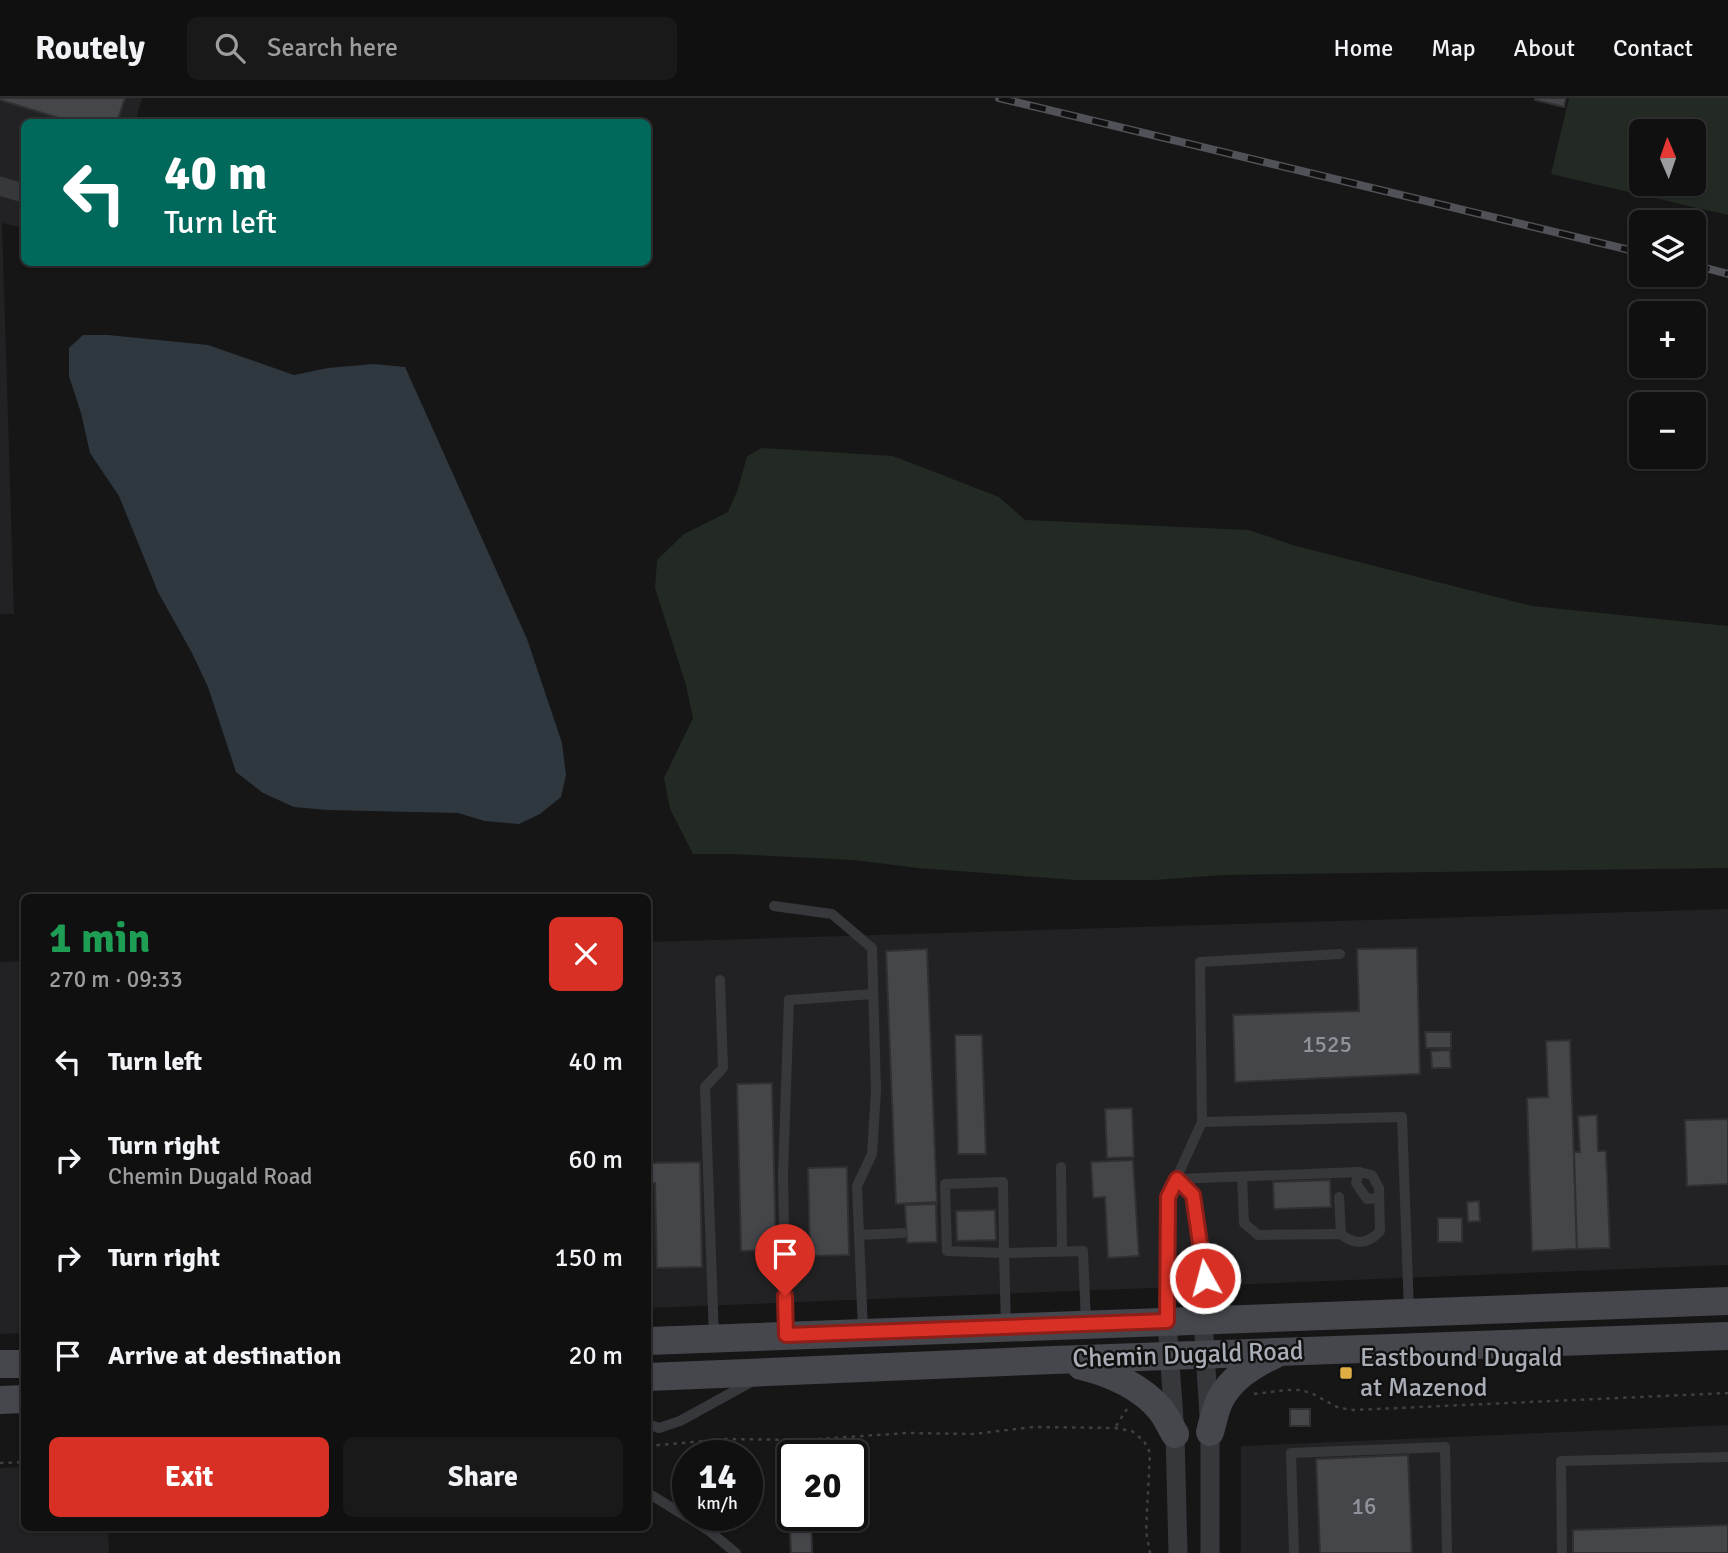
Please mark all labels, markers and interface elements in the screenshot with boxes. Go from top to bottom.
search box [187,17,677,80]
text: Routely [35,28,145,69]
icon: search [211,29,249,67]
text: Search here [267,32,398,64]
text: Home [1333,33,1393,63]
text: Map [1431,33,1476,63]
text: About [1514,33,1575,63]
text: Contact [1613,33,1693,63]
north arrow [1629,119,1706,196]
map controls [1629,119,1706,469]
text: 40 m [164,143,267,203]
icon: left [49,147,140,238]
text: Turn left [164,203,277,242]
button: layers [1629,210,1706,287]
button: + [1629,301,1706,378]
button: − [1629,392,1706,469]
text: 1 min [49,913,150,964]
button: close [549,917,623,991]
text: 270 m · 09:33 [49,965,183,994]
house number: 1525 [1302,1030,1352,1059]
icon: left [49,1043,87,1081]
text: Turn left [108,1046,202,1078]
text: 40 m [568,1046,623,1078]
text: Turn right [108,1130,220,1162]
icon: right [49,1141,87,1179]
text: 60 m [568,1144,623,1176]
text: Chemin Dugald Road [108,1162,312,1191]
pin [755,1224,815,1296]
icon: arrive [766,1235,804,1273]
icon: right [49,1239,87,1277]
position arrow [1168,1241,1242,1315]
text: Turn right [108,1242,220,1274]
text: 150 m [554,1242,623,1274]
street label: Chemin Dugald Road [1072,1335,1304,1375]
icon: arrive [49,1337,87,1375]
text: Arrive at destination [108,1340,341,1372]
text: 20 m [568,1340,623,1372]
place label: Eastbound Dugald at Mazenod [1360,1342,1563,1404]
marker: Eastbound Dugald at Mazenod [1338,1365,1354,1381]
button: Exit [49,1437,329,1517]
button: Share [343,1437,623,1517]
speed limit sign: 20 [777,1440,868,1531]
text: 14 [699,1455,736,1498]
text: km/h [697,1492,738,1514]
house number: 16 [1352,1492,1376,1521]

